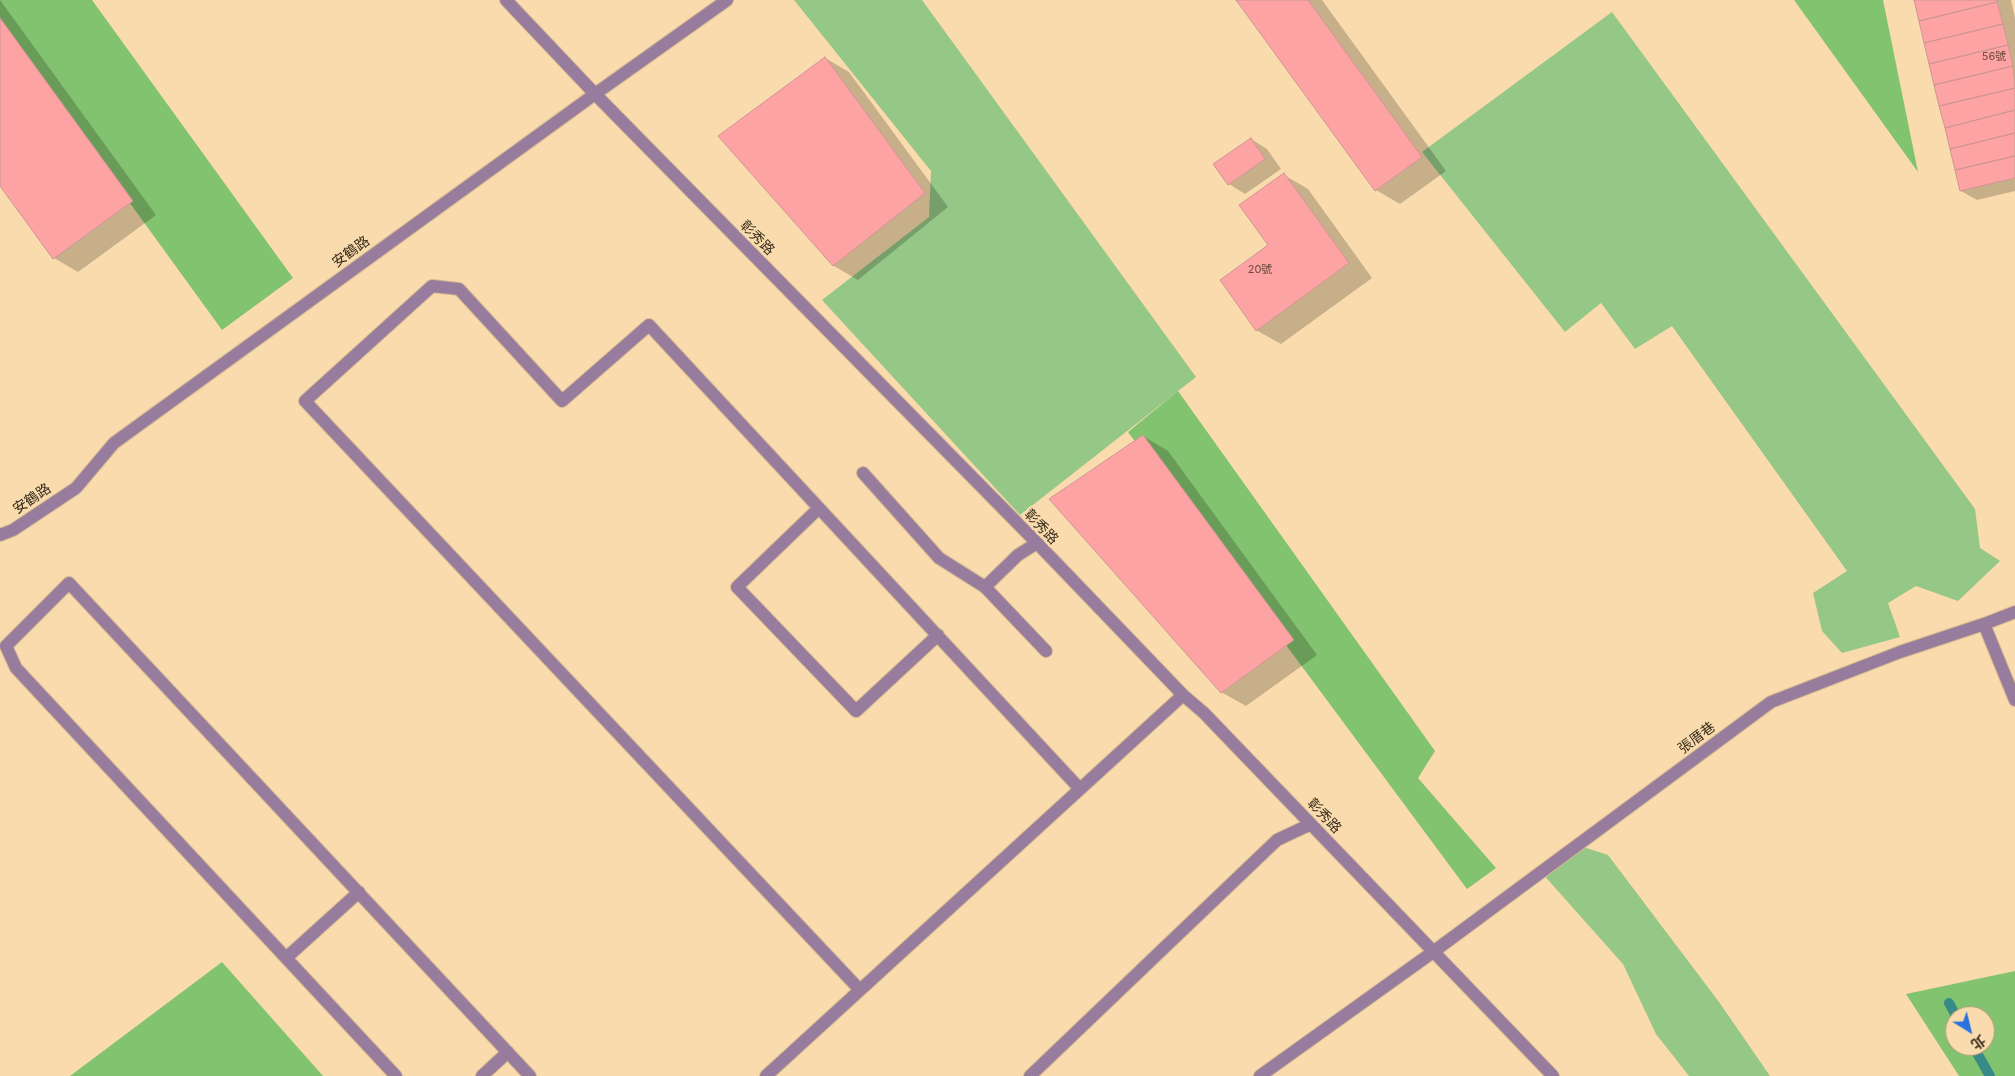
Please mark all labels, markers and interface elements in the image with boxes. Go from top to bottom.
house number: 56號 [1982,50,2006,64]
street label: 彰秀路 [736,217,778,259]
street label: 安鶴路 [329,233,373,271]
house number: 20號 [1248,263,1272,277]
street label: 安鶴路 [10,480,54,518]
street label: 彰秀路 [1020,506,1062,548]
street label: 張厝巷 [1675,719,1719,757]
street label: 彰秀路 [1303,795,1345,837]
north arrow [1945,1006,1995,1056]
text: 北 [1968,1032,1989,1054]

